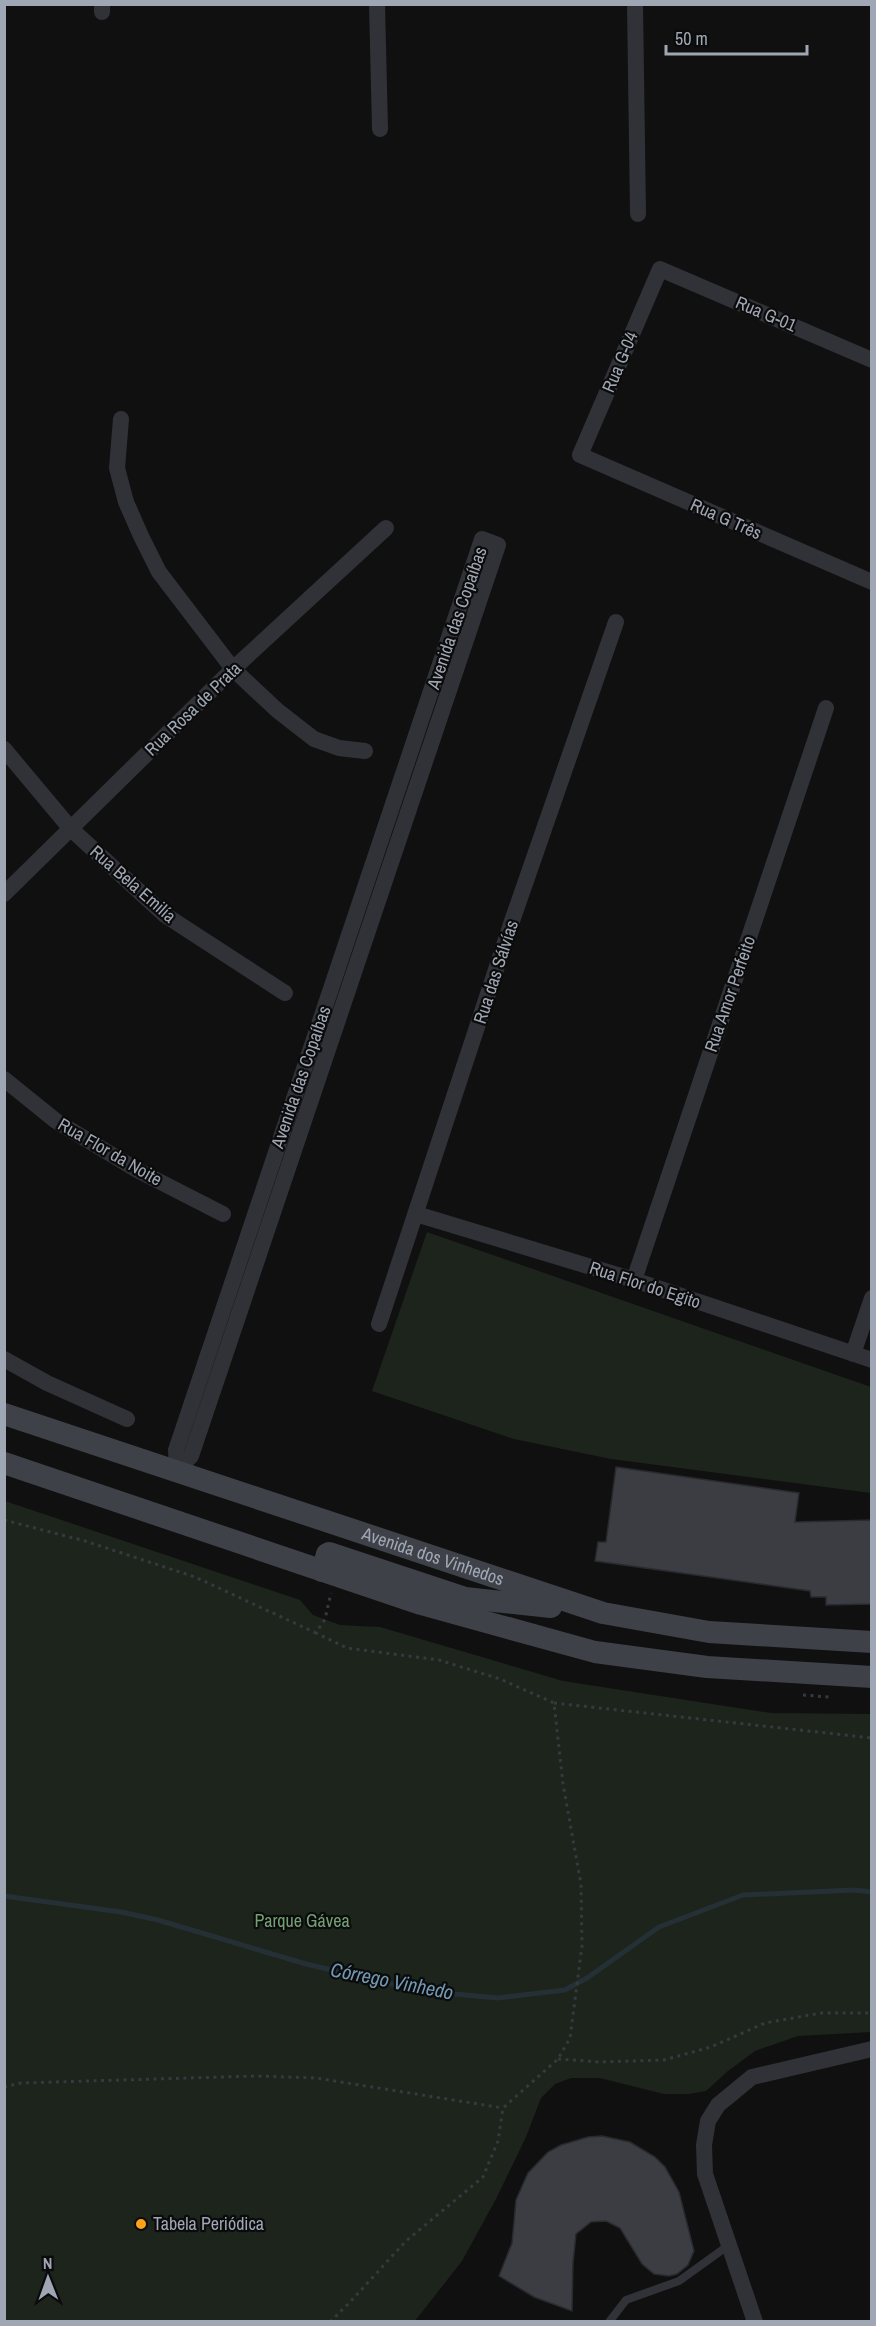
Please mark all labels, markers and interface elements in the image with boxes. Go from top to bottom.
scale bar [666,18,807,56]
text: 50 m [675,26,708,51]
street label: Rua G-01 [732,290,801,338]
street label: Rua G-04 [596,327,644,396]
street label: Rua G Três [687,492,766,545]
street label: Avenida das Copaíbas [420,543,493,693]
street label: Rua Rosa de Prata [139,656,246,761]
street label: Rua Bela Emilía [85,839,182,928]
street label: Rua das Sálvías [467,917,524,1027]
street label: Rua Amor Perfeito [698,932,761,1055]
street label: Avenida das Copaíbas [264,1002,337,1152]
street label: Rua Flor da Noite [54,1112,167,1192]
street label: Rua Flor do Egito [586,1255,704,1314]
street label: Avenida dos Vinhedos [358,1520,507,1591]
park label: Parque Gávea [254,1908,350,1933]
water label: Córrego Vinhedo [328,1955,456,2006]
place label: Tabela Periódica [153,2211,264,2236]
marker: Tabela Periódica [134,2217,148,2231]
north arrow [18,2248,78,2308]
text: N [43,2252,53,2274]

